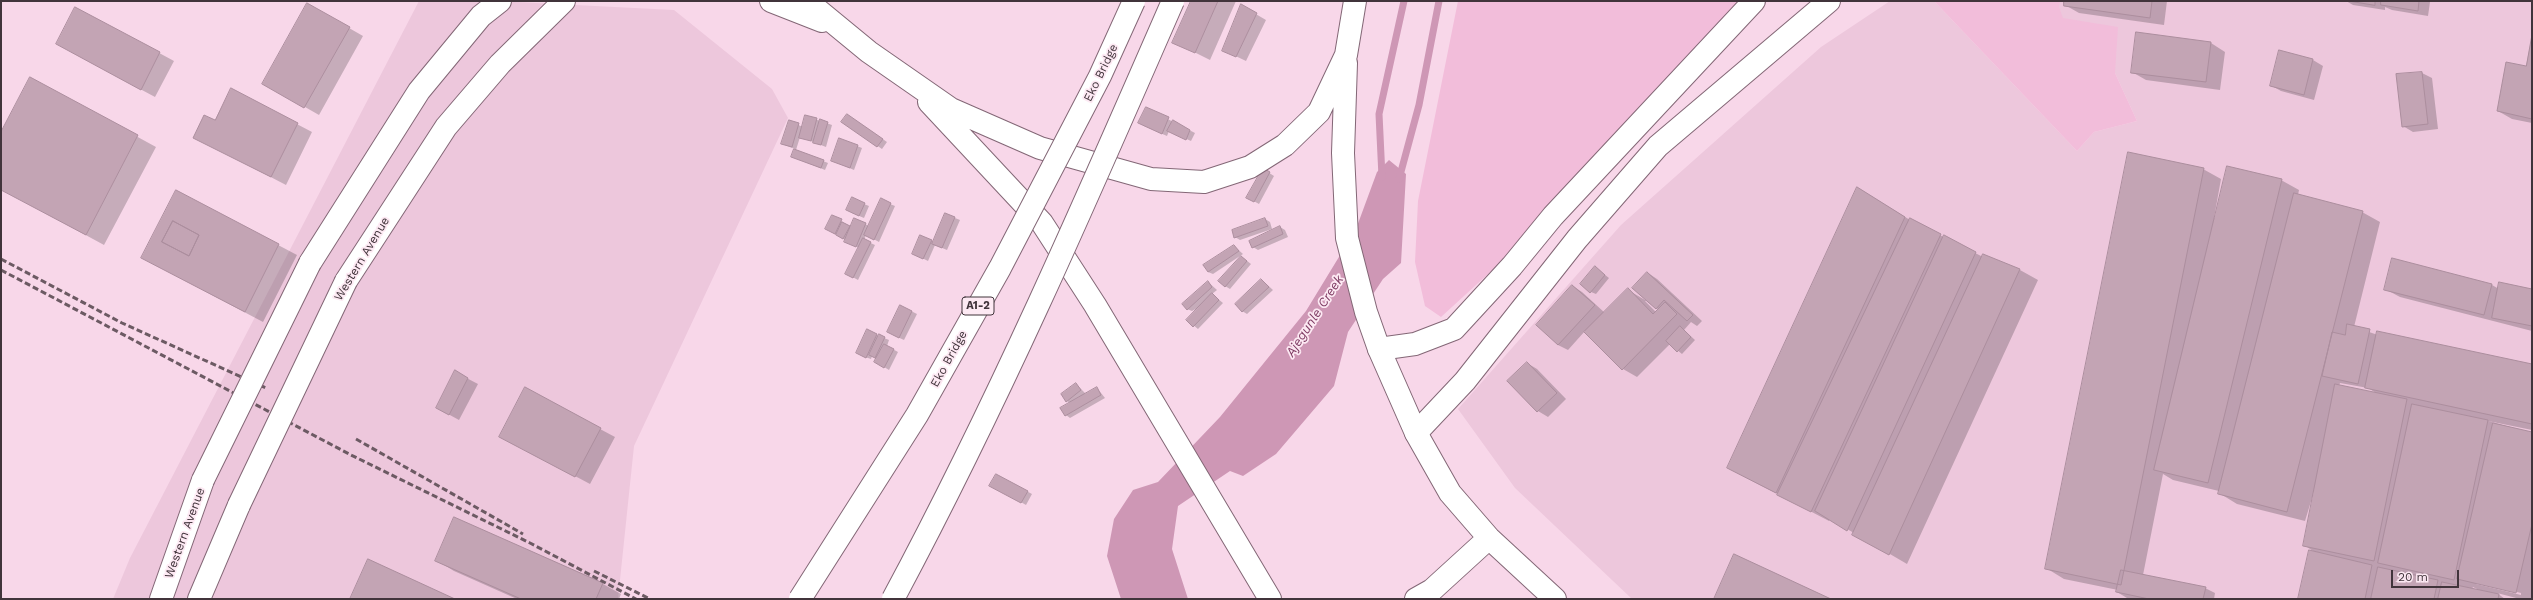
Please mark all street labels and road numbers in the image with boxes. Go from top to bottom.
street label: Eko Bridge [1081,42,1121,104]
street label: Western Avenue [331,214,393,304]
road number: A1-2 [962,297,994,315]
street label: Eko Bridge [928,328,970,390]
street label: Western Avenue [162,486,208,580]

